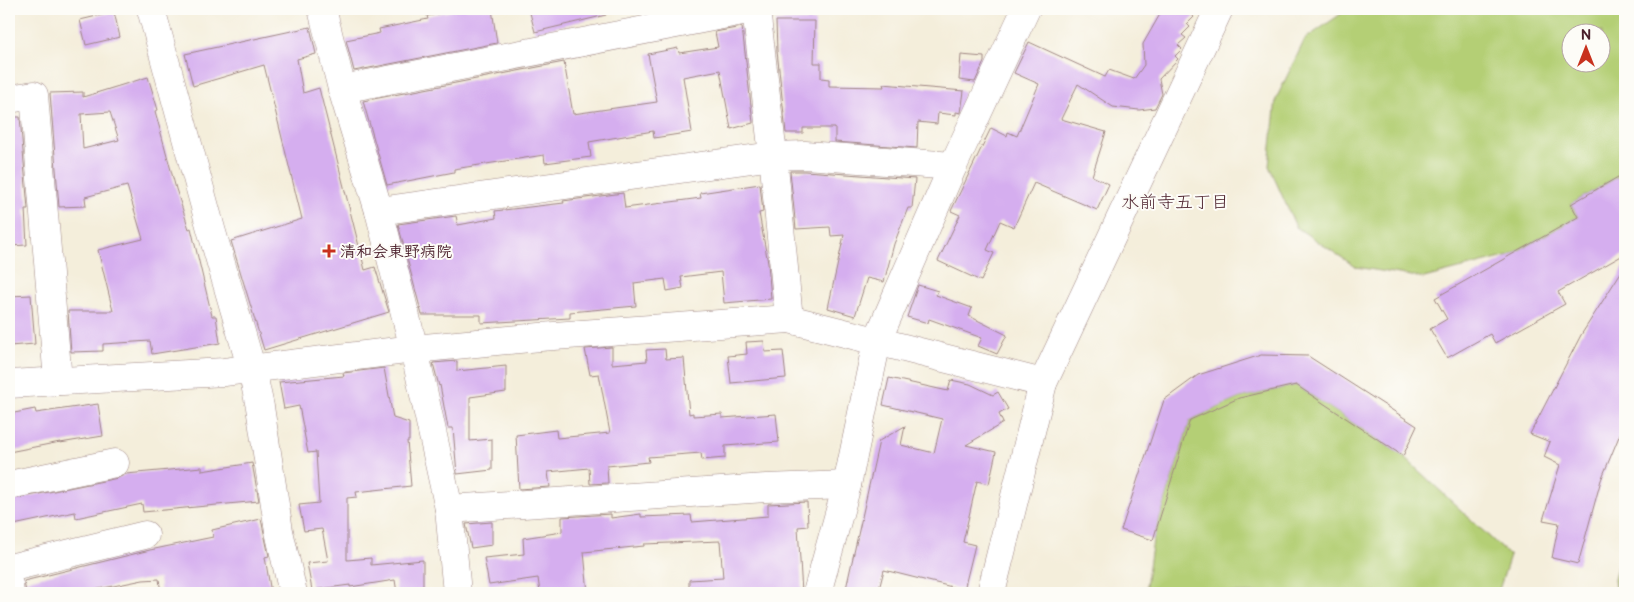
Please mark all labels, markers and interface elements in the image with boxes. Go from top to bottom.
north arrow [1562,22,1612,72]
text: N [1581,27,1591,44]
district label: 水前寺五丁目 [1121,192,1229,213]
place label: 清和会東野病院 [340,243,452,262]
marker: 清和会東野病院 [322,244,336,258]

